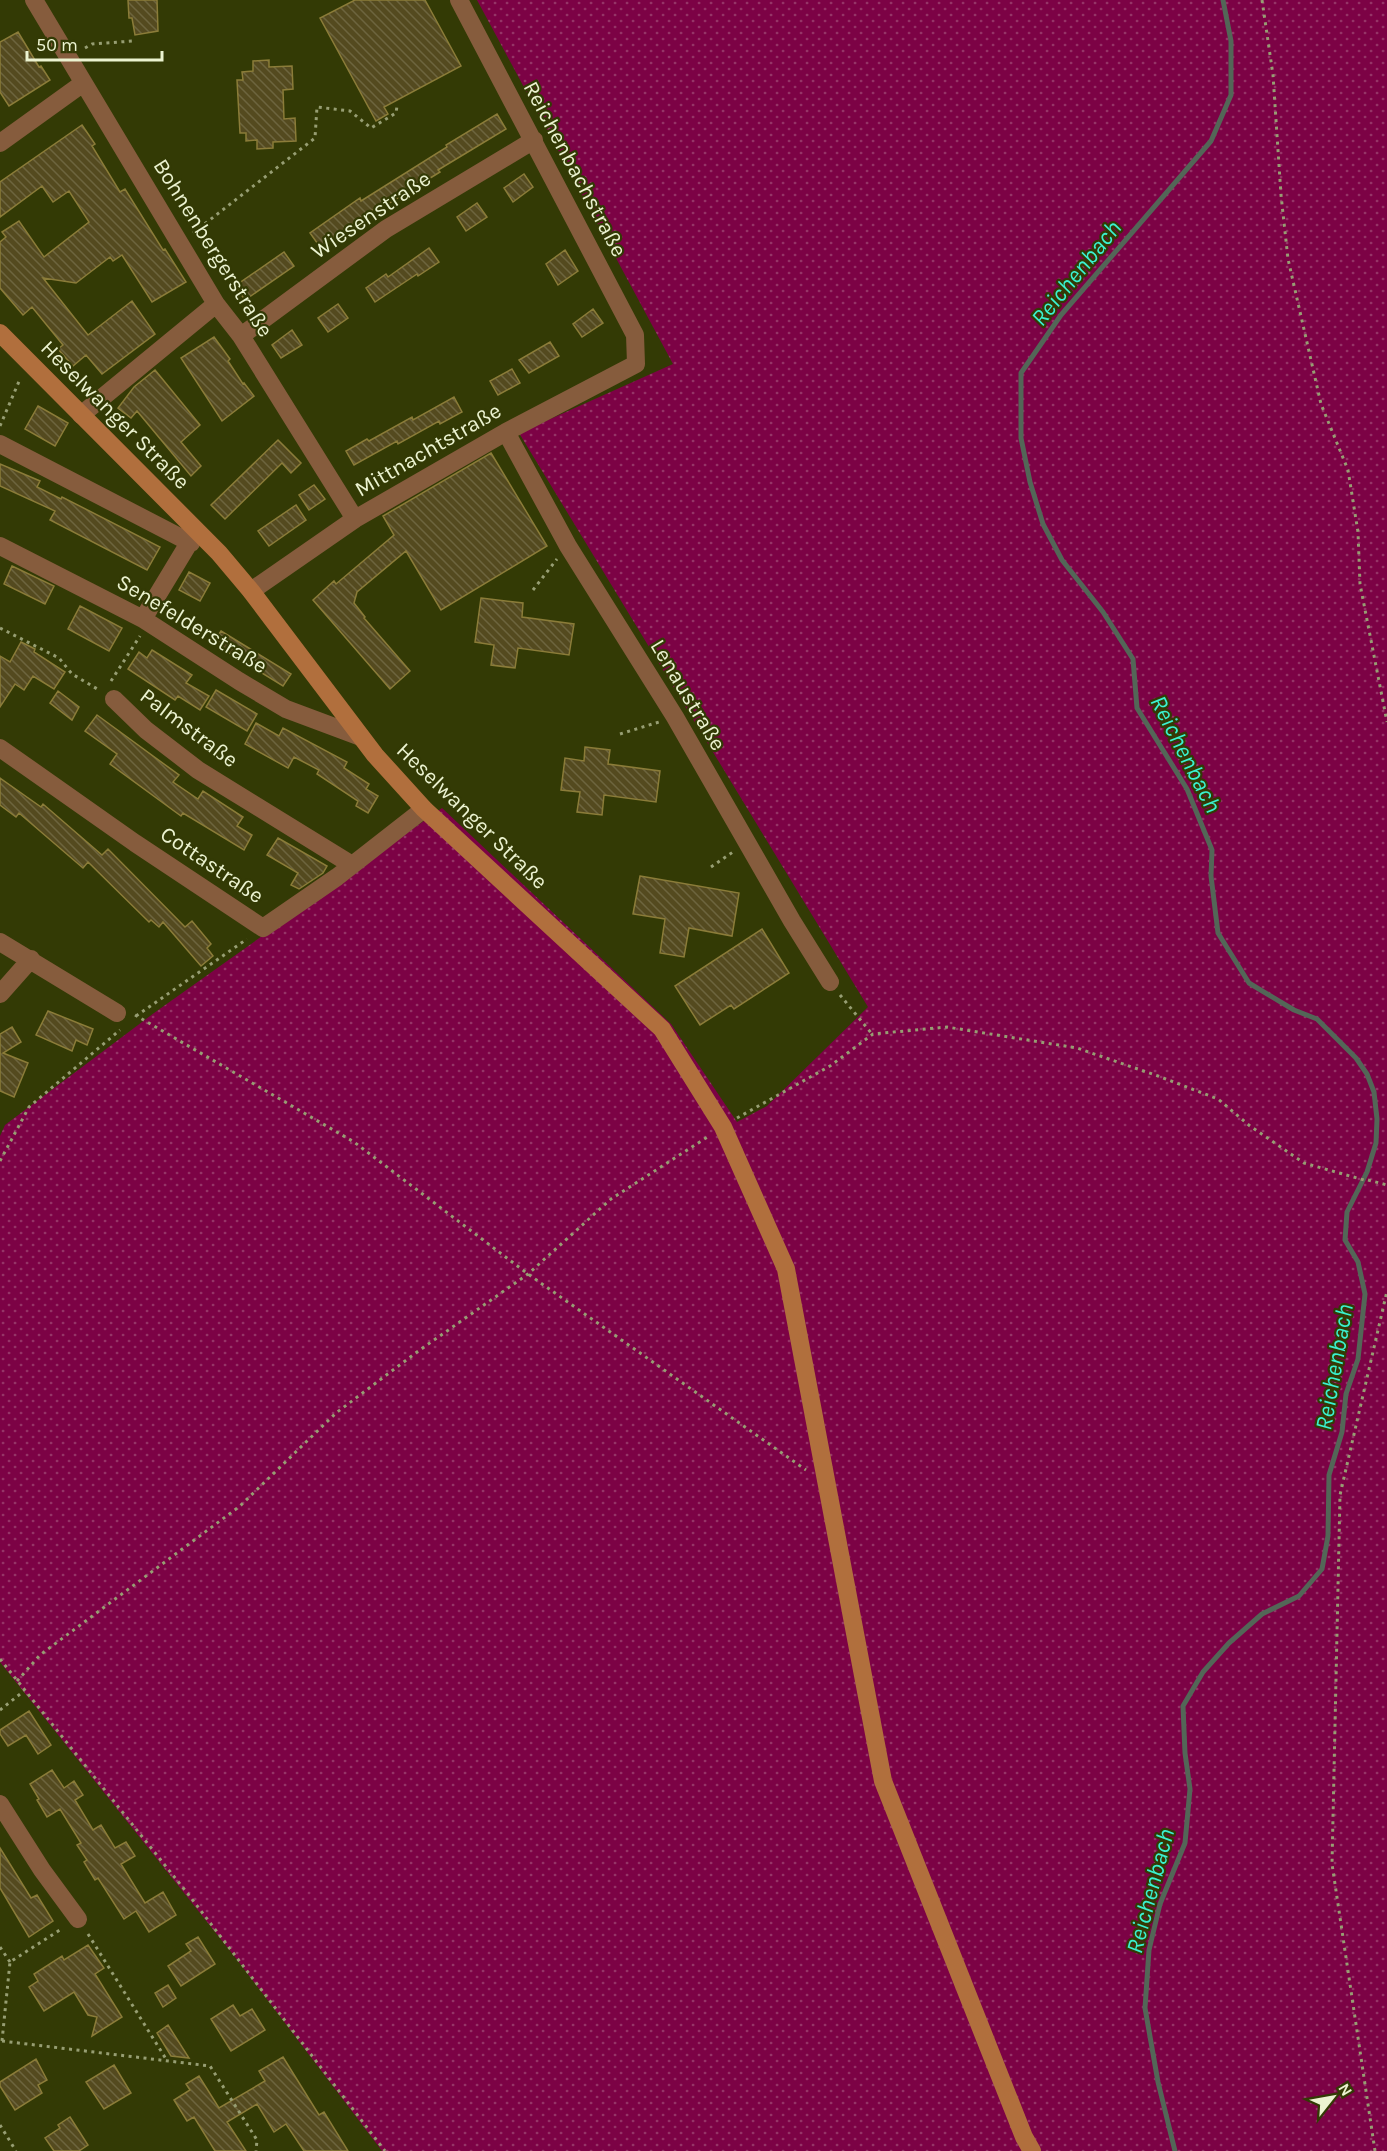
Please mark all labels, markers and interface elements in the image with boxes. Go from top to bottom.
scale bar [27,24,162,62]
text: 50 m [36,34,78,56]
street label: Reichenbachstraße [518,77,632,261]
street label: Bohnenbergerstraße [148,154,278,342]
street label: Wiesenstraße [306,166,436,264]
water label: Reichenbach [1025,214,1127,332]
street label: Heselwanger Straße [35,335,195,495]
street label: Mittnachtstraße [350,398,506,502]
street label: Senefelderstraße [112,569,272,679]
street label: Lenaustraße [645,635,731,755]
street label: Palmstraße [135,683,243,773]
water label: Reichenbach [1144,691,1228,817]
street label: Heselwanger Straße [391,737,553,895]
street label: Cottastraße [155,821,269,909]
water label: Reichenbach [1309,1302,1359,1432]
water label: Reichenbach [1120,1826,1180,1956]
north arrow [1303,2067,1363,2127]
text: N [1334,2080,1357,2099]

